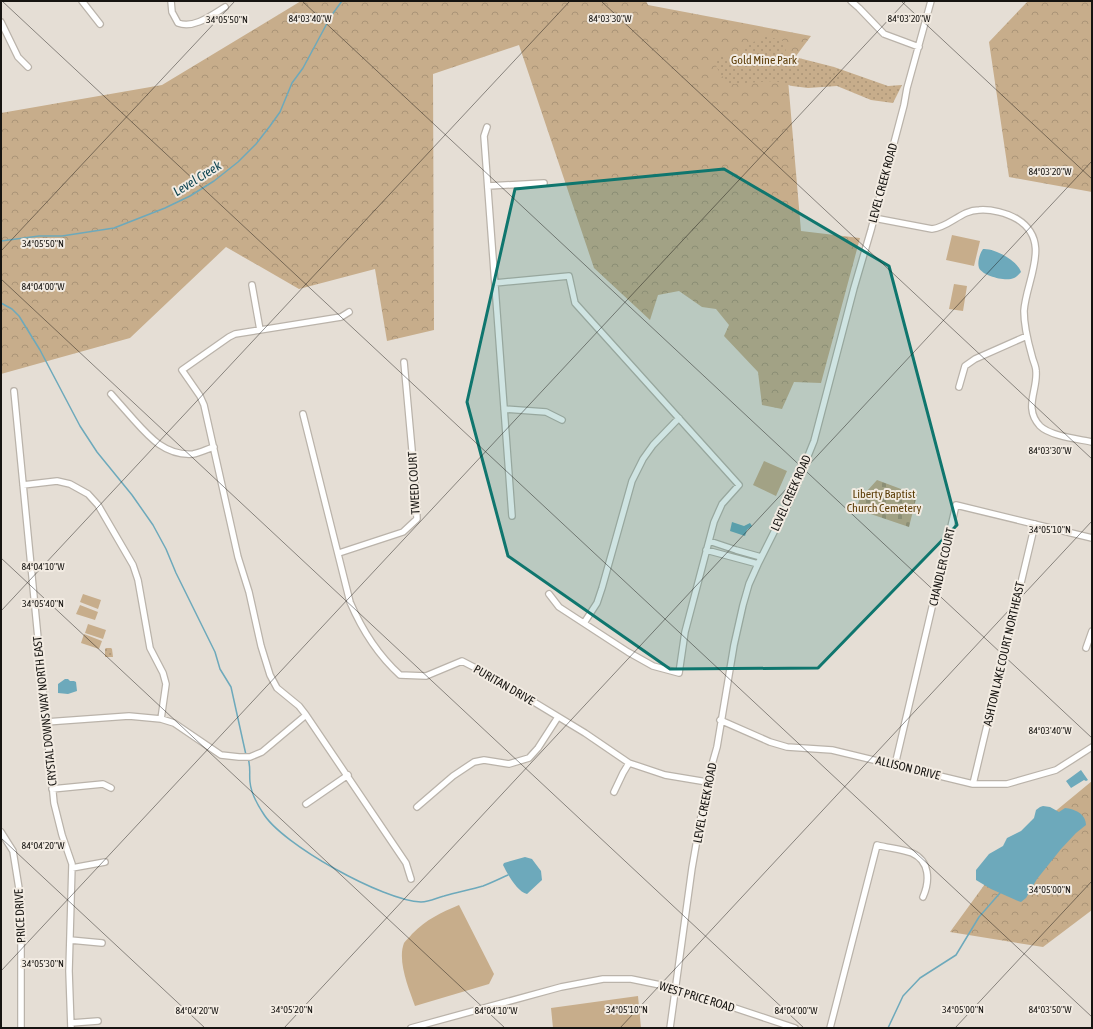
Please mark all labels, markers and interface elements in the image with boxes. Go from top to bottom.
text: 84°03'40"W [288,13,332,24]
text: 84°03'30"W [588,13,632,24]
text: 84°03'20"W [887,13,931,24]
text: 34°05'50"N [206,14,248,25]
park label: Gold Mine Park [731,53,798,67]
street label: LEVEL CREEK ROAD [866,141,900,224]
water label: Level Creek [171,158,224,199]
text: 84°03'20"W [1028,166,1072,177]
text: 34°05'50"N [22,238,64,249]
text: 84°04'00"W [21,281,65,292]
text: 84°03'30"W [1028,445,1072,456]
street label: TWEED COURT [405,450,423,515]
street label: LEVEL CREEK ROAD [768,453,814,533]
park label: Liberty Baptist Church Cemetery [847,487,921,515]
text: 34°05'10"N [1029,524,1071,535]
street label: CHANDLER COURT [926,526,958,608]
text: 84°04'10"W [21,561,65,572]
street label: ASHTON LAKE COURT NORTHEAST [981,580,1028,727]
text: 34°05'40"N [22,598,64,609]
street label: CRYSTAL DOWNS WAY NORTH EAST [30,635,60,787]
street label: PURITAN DRIVE [471,662,537,708]
text: 84°03'40"W [1028,725,1072,736]
street label: ALLISON DRIVE [874,753,942,783]
street label: LEVEL CREEK ROAD [690,761,720,844]
text: 84°04'20"W [21,840,65,851]
text: 34°05'00"N [1029,884,1071,895]
street label: PRICE DRIVE [12,889,28,943]
text: 34°05'30"N [22,958,64,969]
street label: WEST PRICE ROAD [657,979,737,1015]
text: 34°05'20"N [271,1004,313,1015]
text: 34°05'10"N [606,1004,648,1015]
text: 34°05'00"N [942,1004,984,1015]
text: 84°03'50"W [1028,1004,1072,1015]
text: 84°04'20"W [175,1005,219,1016]
text: 84°04'10"W [474,1005,518,1016]
text: 84°04'00"W [774,1005,818,1016]

